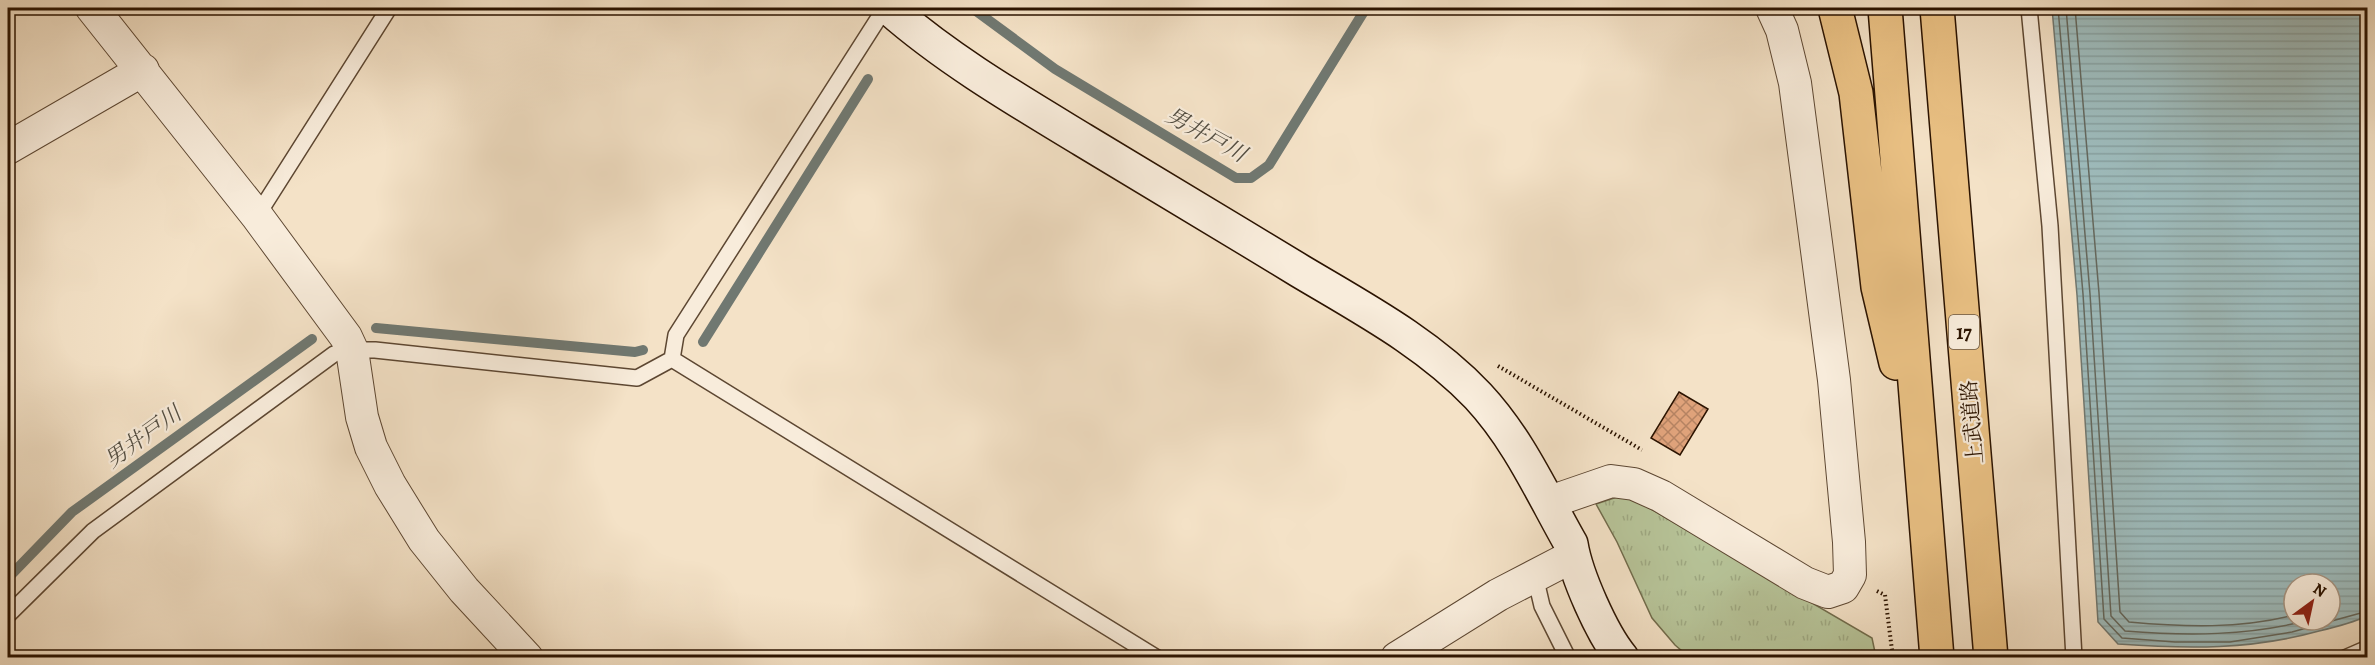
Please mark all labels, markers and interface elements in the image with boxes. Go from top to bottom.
water label: 男井戸川 [1160,101,1253,170]
road number: 17 [1949,315,1979,349]
street label: 上武道路 [1954,379,1990,465]
water label: 男井戸川 [99,398,189,475]
north arrow [2282,572,2342,632]
text: N [2309,578,2331,603]

